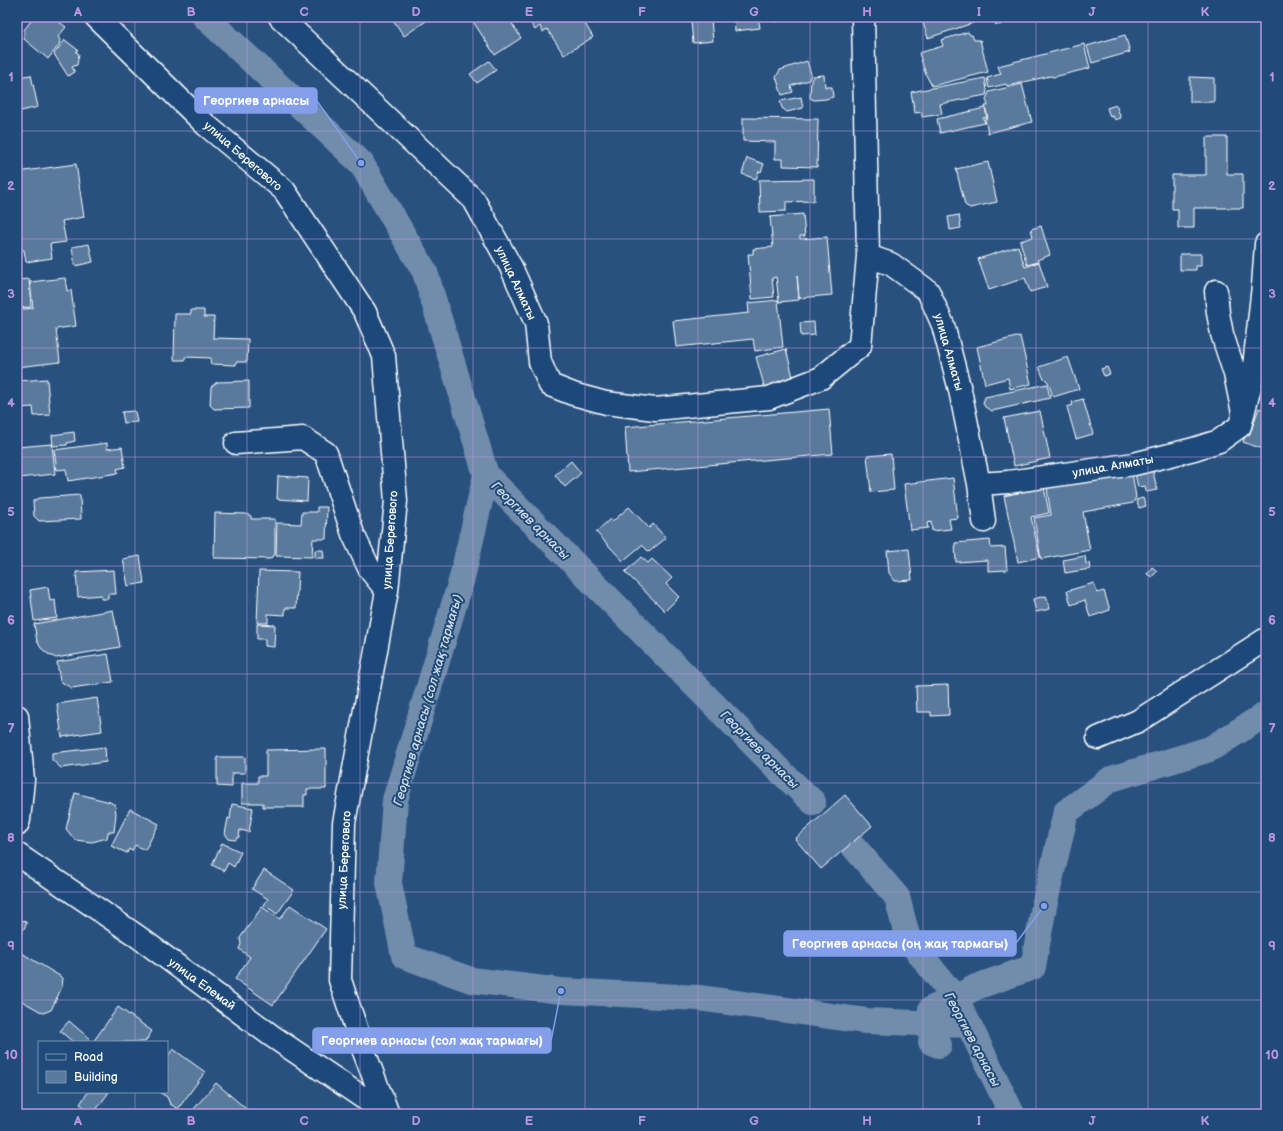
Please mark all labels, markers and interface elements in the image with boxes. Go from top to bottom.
text: A [73,4,82,20]
text: B [186,4,196,20]
text: C [299,4,309,20]
text: D [411,4,421,20]
text: E [525,4,534,20]
text: F [638,4,646,20]
text: G [749,4,759,20]
text: H [862,4,872,20]
text: I [977,4,981,20]
text: J [1088,4,1096,20]
text: K [1201,4,1210,20]
text: 1 [8,69,14,85]
text: 1 [1269,69,1275,85]
callout: Георгиев арнасы [195,88,317,113]
text: Георгиев арнасы [203,93,309,109]
street label: улица Берегового [200,118,285,194]
text: 2 [7,178,15,194]
text: 2 [1268,178,1276,194]
street label: улица Алматы [492,244,539,323]
text: 3 [7,286,15,302]
text: 3 [1268,286,1276,302]
street label: улица Алматы [930,312,967,393]
text: 4 [7,395,15,411]
text: 4 [1268,395,1276,411]
street label: улица. Алматы [1071,452,1155,481]
water label: Георгиев арнасы [488,478,573,564]
street label: улица Берегового [380,490,401,590]
text: 5 [7,504,15,520]
text: 5 [1268,504,1276,520]
water label: Георгиев арнасы (сол жақ тармағы) [390,592,466,808]
text: 6 [7,612,15,628]
text: 6 [1268,612,1276,628]
water label: Георгиев арнасы [717,707,802,793]
text: 7 [7,721,15,737]
text: 7 [1268,721,1276,737]
street label: улица Берегового [334,810,355,910]
text: 8 [7,830,15,846]
text: 8 [1268,830,1276,846]
callout: Георгиев арнасы (оң жақ тармағы) [784,931,1016,956]
text: Георгиев арнасы (оң жақ тармағы) [792,936,1008,952]
text: 9 [7,938,15,954]
text: 9 [1268,938,1276,954]
street label: улица Елемай [165,955,238,1014]
water label: Георгиев арнасы [941,990,1004,1090]
callout: Георгиев арнасы (сол жақ тармағы) [313,1028,551,1053]
text: Георгиев арнасы (сол жақ тармағы) [321,1033,543,1049]
legend [38,1041,168,1093]
text: 10 [4,1047,18,1063]
text: 10 [1265,1047,1279,1063]
text: Road [74,1050,103,1065]
text: Building [74,1070,118,1085]
text: A [73,1113,82,1129]
text: B [186,1113,196,1129]
text: C [299,1113,309,1129]
text: D [411,1113,421,1129]
text: E [525,1113,534,1129]
text: F [638,1113,646,1129]
text: G [749,1113,759,1129]
text: H [862,1113,872,1129]
text: I [977,1113,981,1129]
text: J [1088,1113,1096,1129]
text: K [1201,1113,1210,1129]

